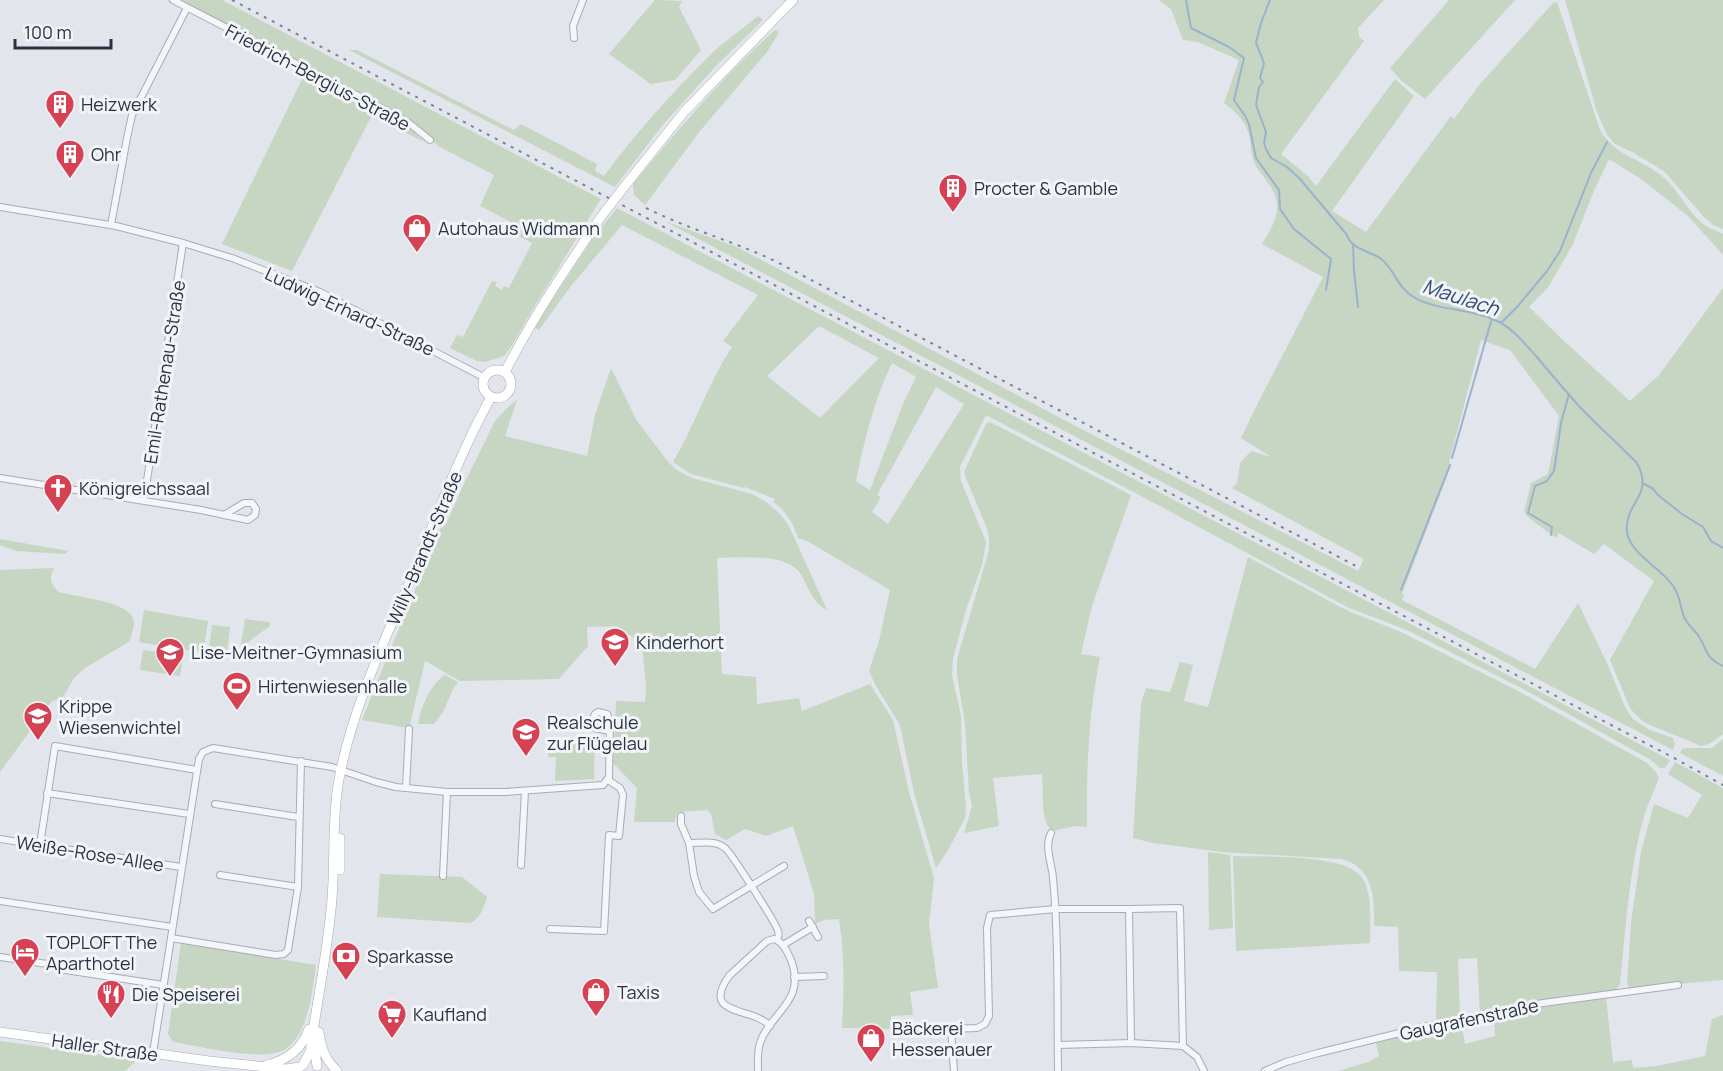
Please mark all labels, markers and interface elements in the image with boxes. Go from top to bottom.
scale bar [15,12,111,50]
street label: Friedrich-Bergius-Straße [221,18,415,136]
text: 100 m [24,20,72,44]
building icon: Heizwerk [44,88,76,130]
place label: Heizwerk [81,92,158,116]
building icon: Ohr [54,138,86,180]
place label: Ohr [91,142,122,166]
building icon: Procter & Gamble [937,172,969,214]
place label: Procter & Gamble [974,176,1118,200]
shop icon: Autohaus Widmann [401,212,433,254]
place label: Autohaus Widmann [438,216,600,240]
street label: Ludwig-Erhard-Straße [261,261,439,361]
water label: Maulach [1419,272,1504,322]
street label: Emil-Rathenau-Straße [138,278,190,466]
street label: Willy-Brandt-Straße [381,467,467,629]
church icon: Königreichssaal [42,472,74,514]
place label: Königreichssaal [79,476,210,500]
school or university icon: Kinderhort [599,626,631,668]
place label: Kinderhort [636,630,724,654]
school or university icon: Lise-Meitner-Gymnasium [154,636,186,678]
place label: Lise-Meitner-Gymnasium [191,640,402,664]
sports icon: Hirtenwiesenhalle [221,670,253,712]
place label: Hirtenwiesenhalle [258,674,407,698]
place label: Krippe Wiesenwichtel [59,694,181,739]
school or university icon: Krippe Wiesenwichtel [22,700,54,742]
place label: Realschule zur Flügelau [547,710,647,755]
school or university icon: Realschule zur Flügelau [510,716,542,758]
street label: Weiße-Rose-Allee [14,829,166,877]
place label: TOPLOFT The Aparthotel [46,930,157,975]
hotel icon: TOPLOFT The Aparthotel [9,936,41,978]
bank icon: Sparkasse [330,940,362,982]
place label: Sparkasse [367,944,454,968]
shop icon: Taxis [580,976,612,1018]
restaurant icon: Die Speiserei [95,978,127,1020]
place label: Taxis [617,980,660,1004]
place label: Die Speiserei [132,982,240,1006]
street label: Gaugrafenstraße [1397,993,1541,1045]
supermarket icon: Kaufland [376,998,408,1040]
place label: Kaufland [413,1002,487,1026]
place label: Bäckerei Hessenauer [892,1016,993,1061]
shop icon: Bäckerei Hessenauer [855,1022,887,1064]
street label: Haller Straße [50,1028,160,1066]

